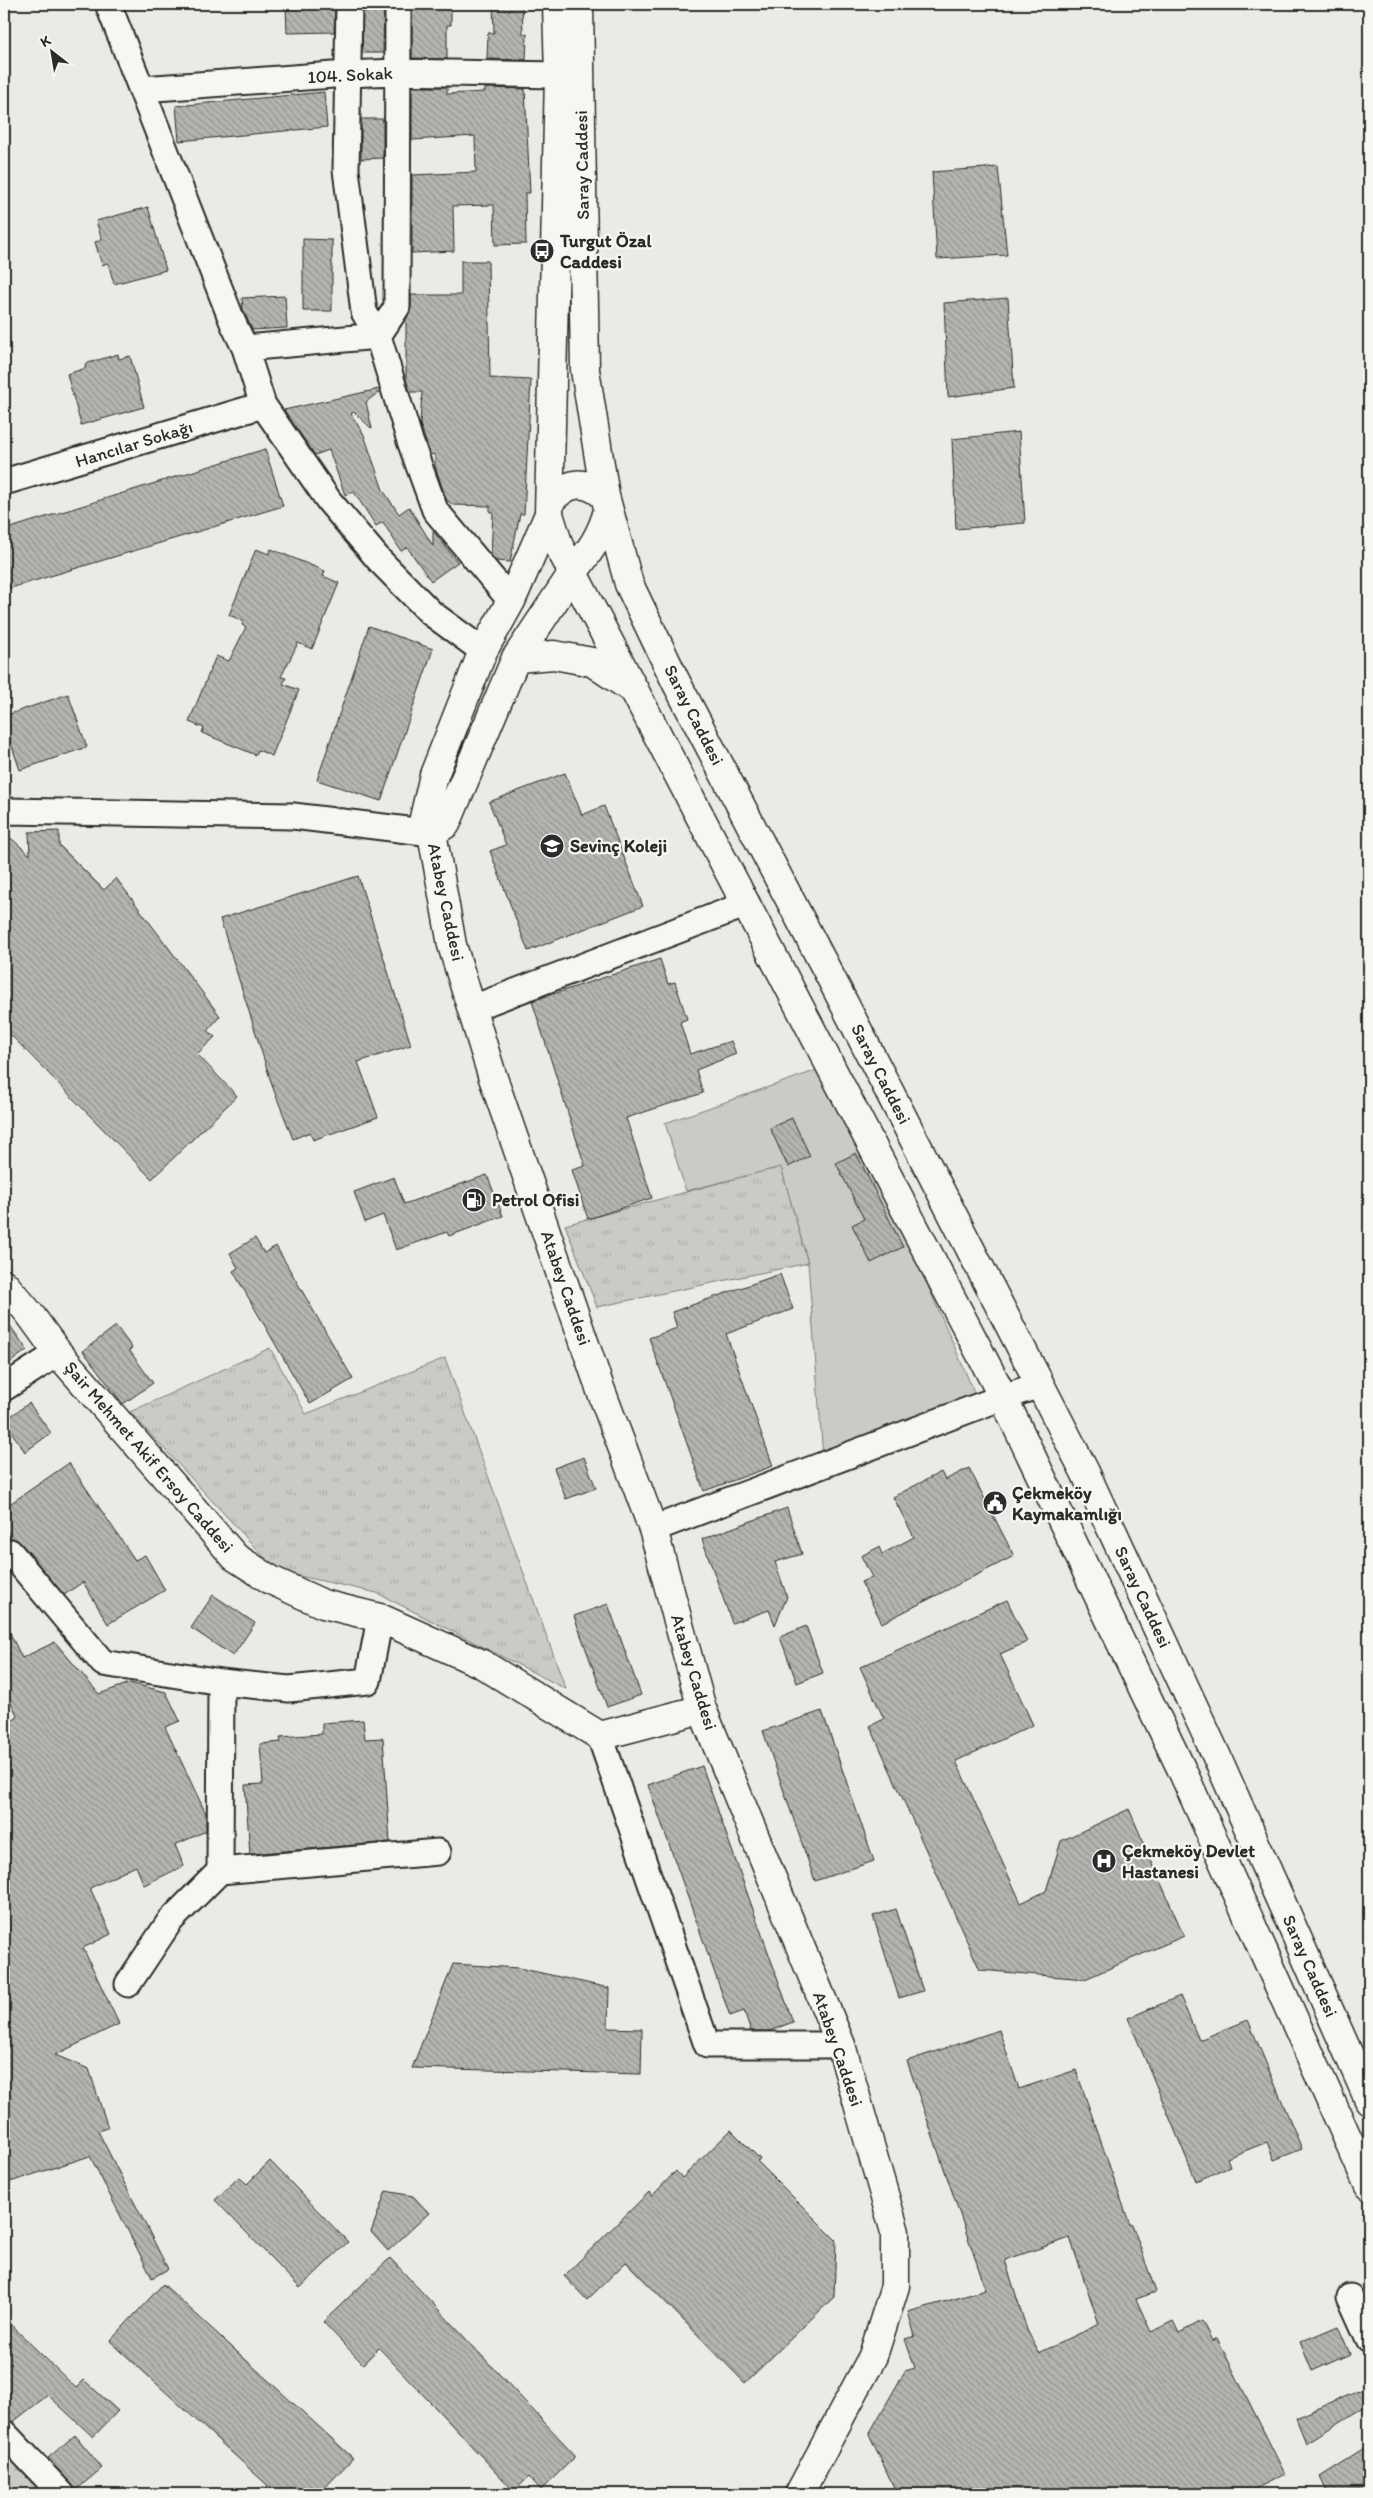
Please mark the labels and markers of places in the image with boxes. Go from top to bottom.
place label: Turgut Özal Caddesi [559,230,652,273]
bus stop icon: Turgut Özal Caddesi [529,238,555,264]
school or university icon: Sevinç Koleji [539,833,565,859]
place label: Sevinç Koleji [570,835,667,857]
fuel station icon: Petrol Ofisi [461,1187,487,1213]
place label: Petrol Ofisi [492,1189,579,1211]
place label: Çekmeköy Kaymakamlığı [1012,1482,1122,1525]
public building icon: Çekmeköy Kaymakamlığı [982,1490,1008,1516]
place label: Çekmeköy Devlet Hastanesi [1122,1840,1255,1883]
hospital icon: Çekmeköy Devlet Hastanesi [1091,1848,1117,1874]

